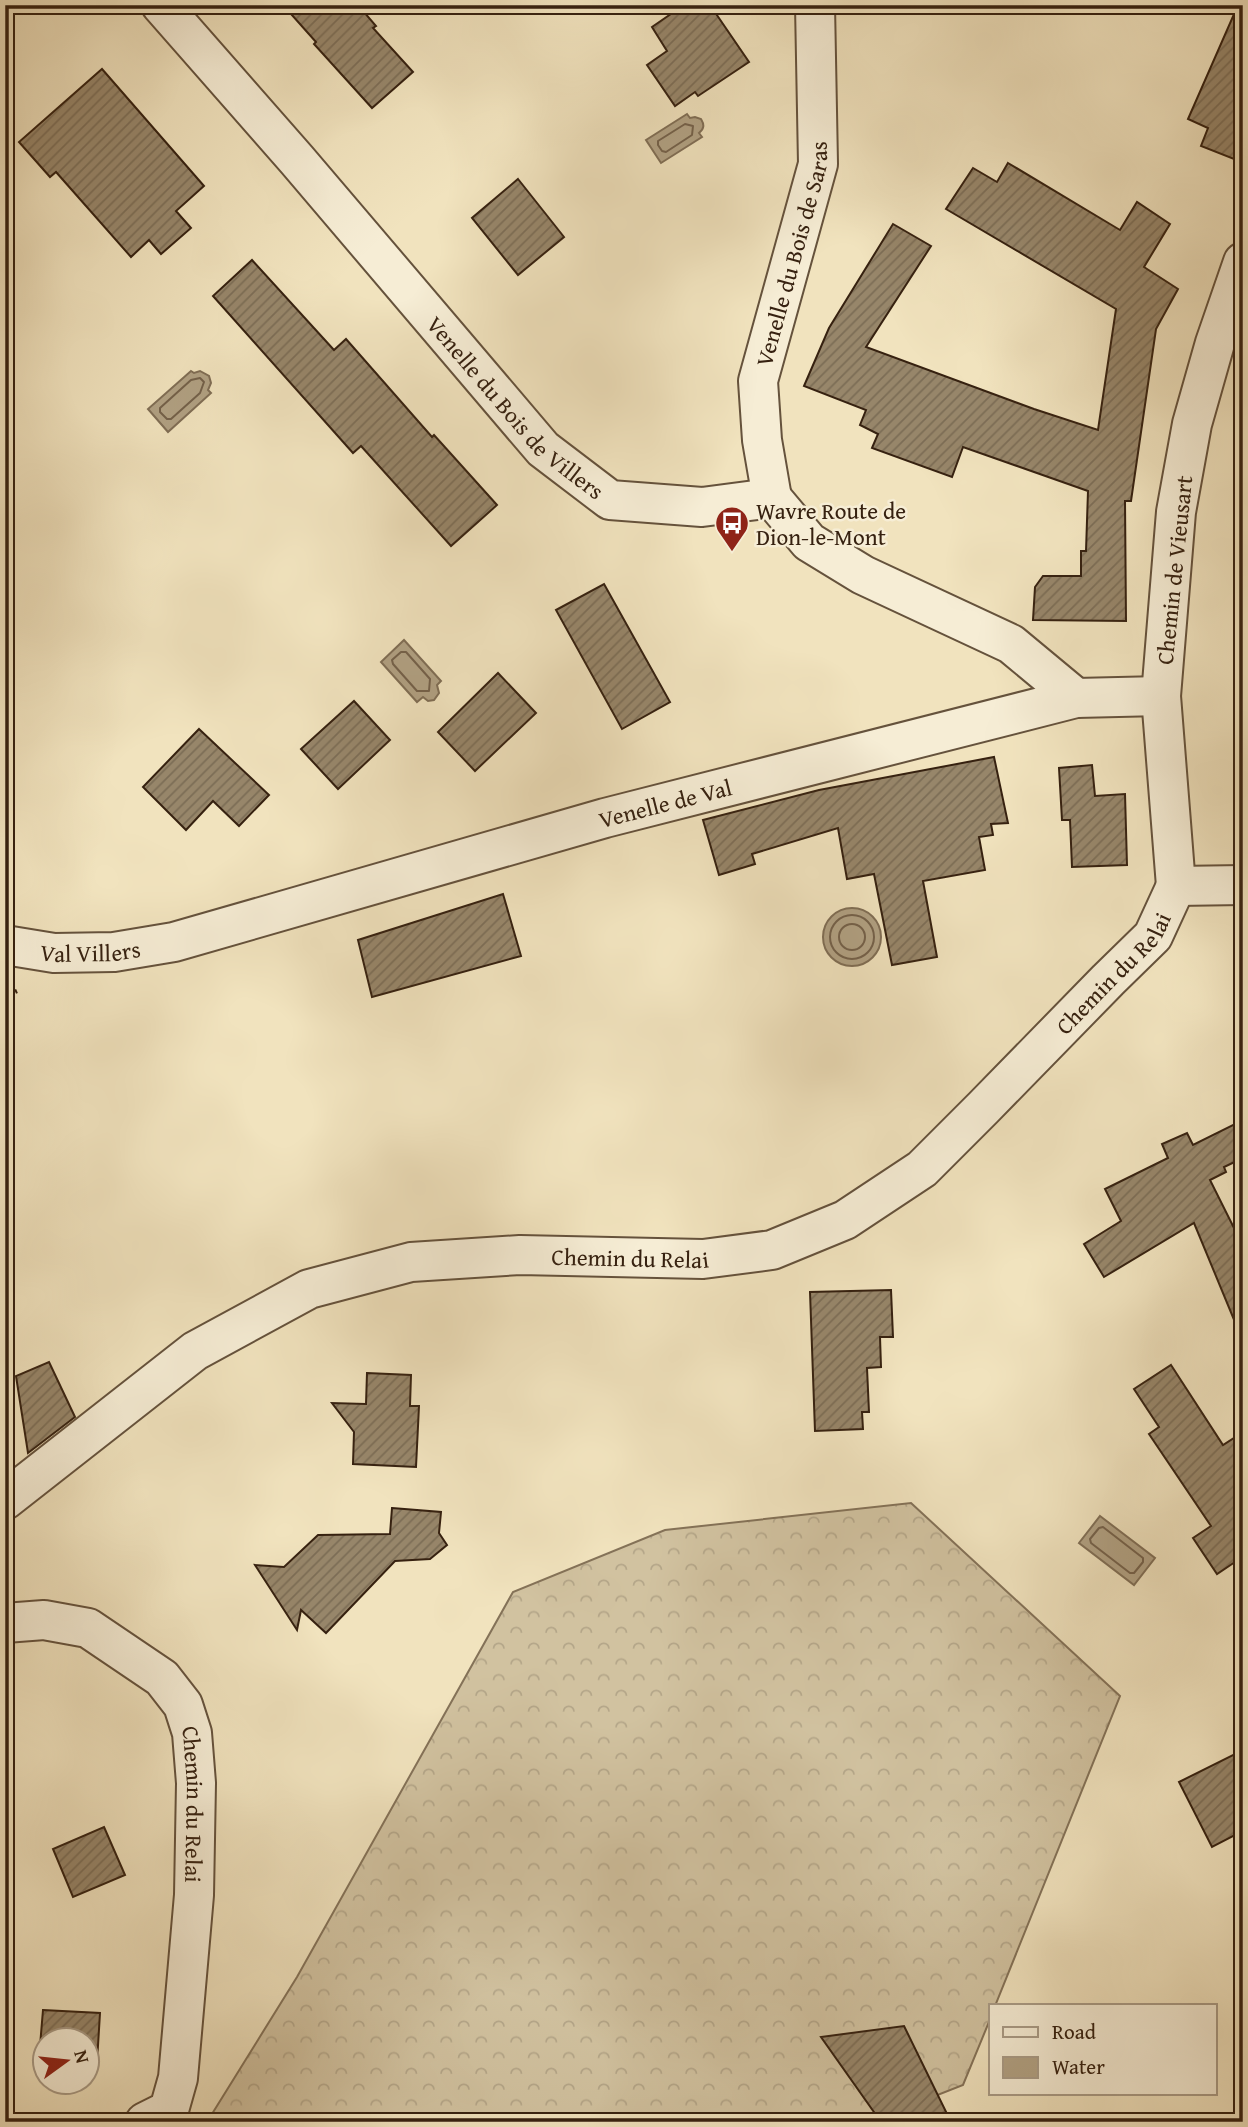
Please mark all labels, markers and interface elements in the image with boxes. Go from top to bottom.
street label: Venelle du Bois de Saras [746,141,835,370]
street label: Venelle du Bois de Villers [420,308,611,507]
street label: Chemin de Vieusart [1148,474,1200,666]
place label: Wavre Route de Dion-le-Mont [756,494,906,553]
bus stop icon: Wavre Route de Dion-le-Mont [713,504,751,553]
street label: Venelle de Val [595,770,735,835]
street label: Chemin du Relai [1048,907,1178,1041]
street label: Val Villers [38,931,143,970]
street label: Chemin du Relai [551,1239,711,1275]
street label: Chemin du Relai [174,1721,213,1883]
legend [989,2004,1216,2096]
text: Road [1052,2016,1097,2047]
north arrow [32,2025,102,2096]
text: N [67,2047,98,2067]
text: Water [1052,2051,1105,2082]

